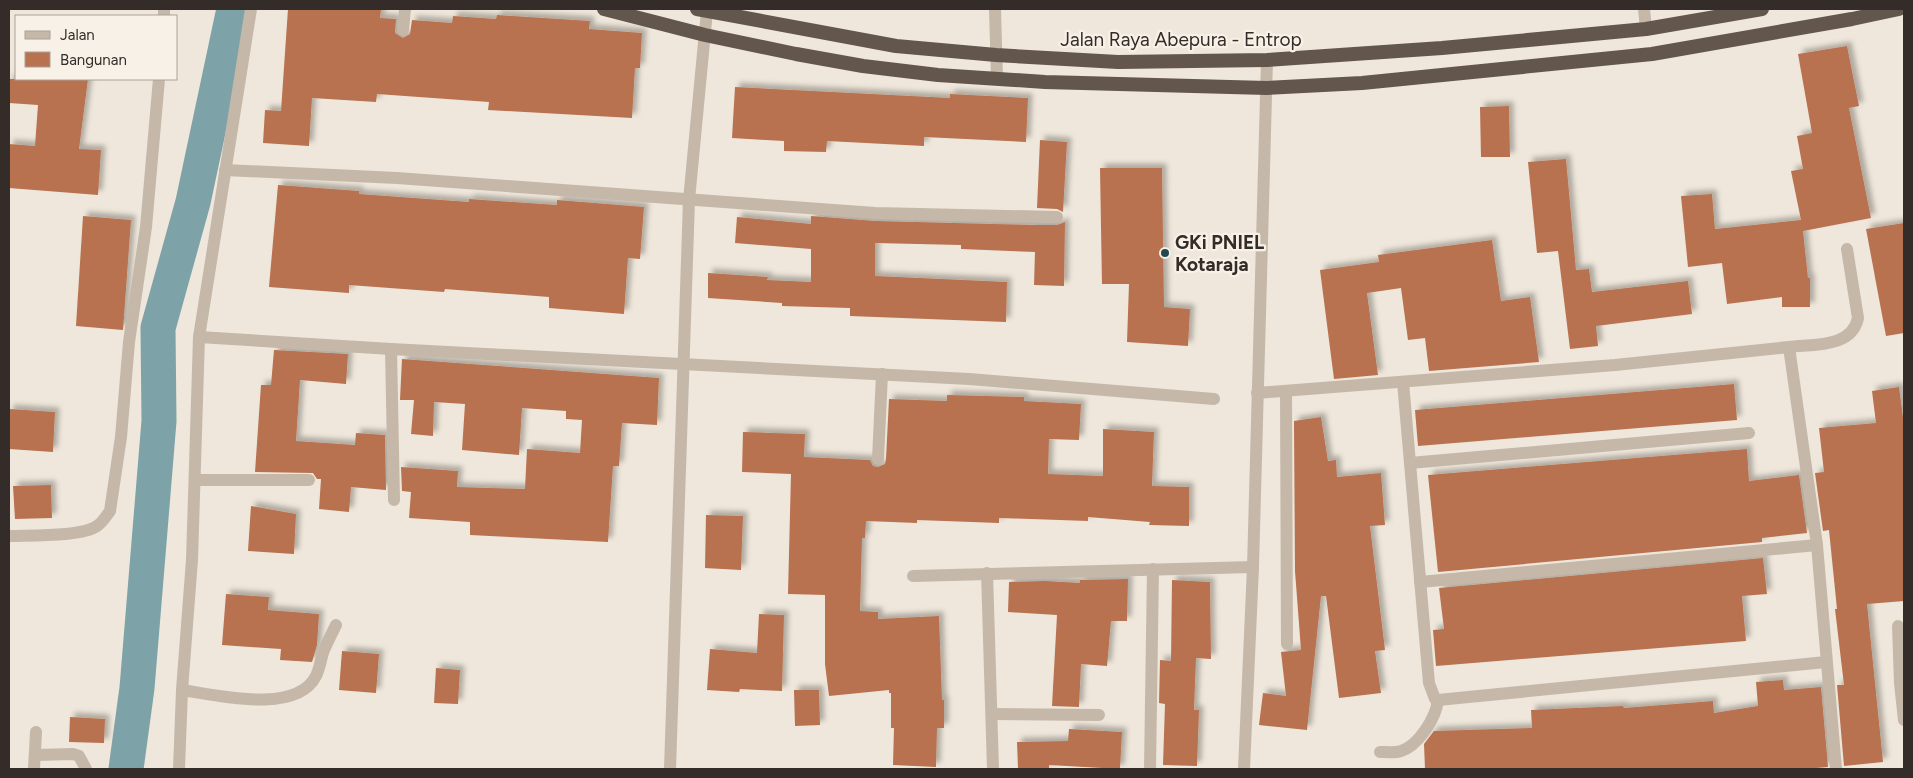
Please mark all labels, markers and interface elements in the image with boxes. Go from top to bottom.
legend [15,15,178,80]
text: Jalan [60,26,95,44]
street label: Jalan Raya Abepura - Entrop [1060,28,1302,51]
text: Bangunan [60,51,127,69]
place label: GKi PNIEL Kotaraja [1175,231,1264,276]
marker: GKi PNIEL Kotaraja [1159,247,1171,259]

